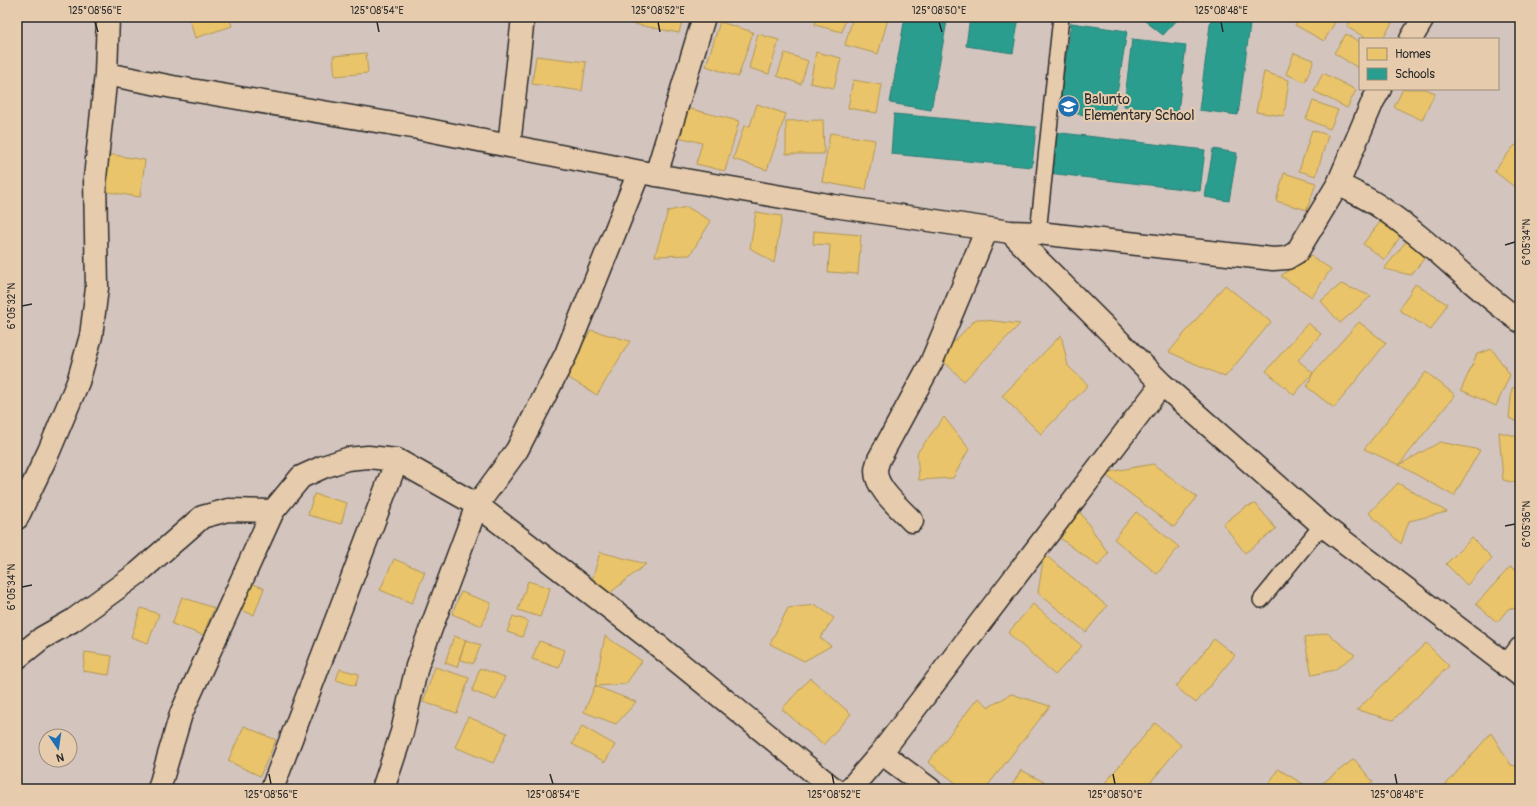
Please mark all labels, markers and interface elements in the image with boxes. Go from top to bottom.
text: 125°08'56"E [68,5,122,17]
text: 125°08'54"E [350,5,404,17]
text: 125°08'52"E [631,5,685,17]
text: 125°08'50"E [912,5,966,17]
text: 125°08'48"E [1194,5,1248,17]
legend [1359,38,1499,90]
text: Homes [1395,47,1431,62]
text: Schools [1395,67,1435,82]
place label: Balunto Elementary School [1084,91,1195,124]
school or university icon: Balunto Elementary School [1055,94,1081,120]
text: 6°05'34"N [1521,218,1533,265]
text: 6°05'32"N [6,283,18,329]
text: 6°05'36"N [1521,500,1533,547]
text: 6°05'34"N [6,563,18,610]
north arrow [38,728,78,768]
text: N [55,750,65,765]
text: 125°08'56"E [244,789,298,801]
text: 125°08'54"E [526,789,580,801]
text: 125°08'52"E [807,789,861,801]
text: 125°08'50"E [1088,789,1142,801]
text: 125°08'48"E [1370,789,1424,801]

